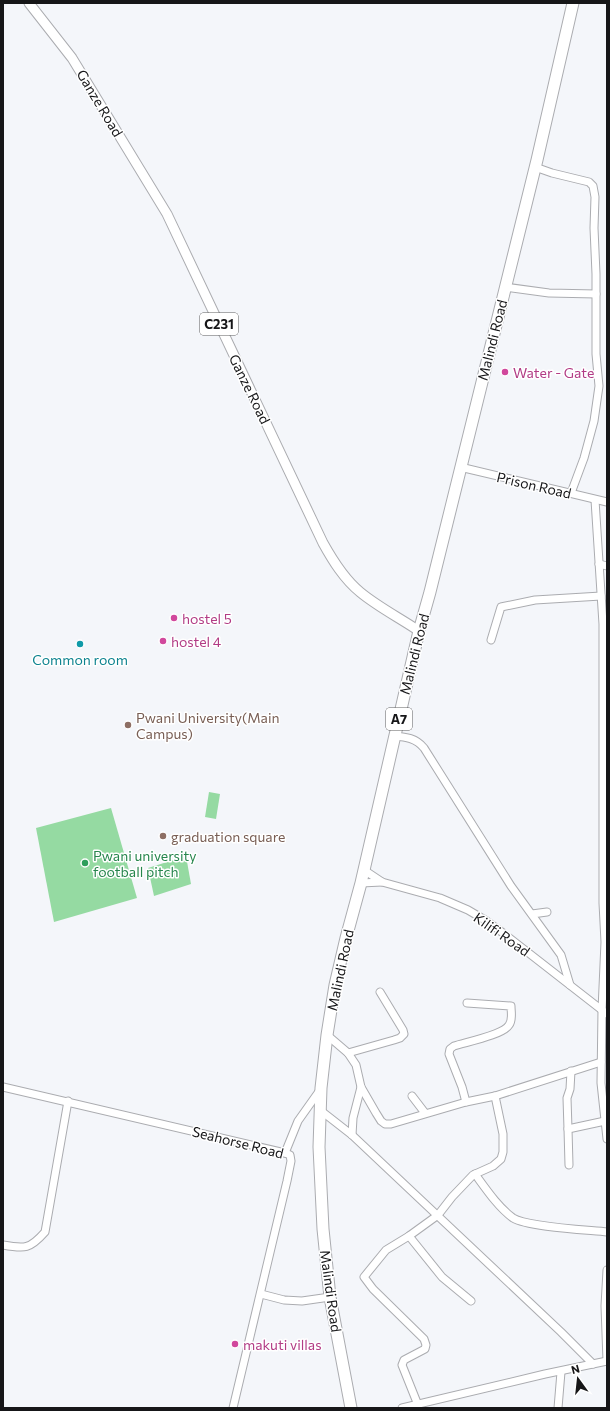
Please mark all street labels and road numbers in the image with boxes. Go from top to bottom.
street label: Ganze Road [73,66,127,140]
street label: Malindi Road [474,298,510,382]
road number: C231 [200,313,238,335]
street label: Ganze Road [226,351,274,427]
street label: Prison Road [495,468,573,502]
street label: Malindi Road [396,612,432,696]
road number: A7 [386,708,412,730]
street label: Kilifi Road [471,908,533,960]
street label: Malindi Road [323,928,357,1012]
street label: Seahorse Road [190,1122,286,1162]
street label: Malindi Road [317,1249,345,1333]

